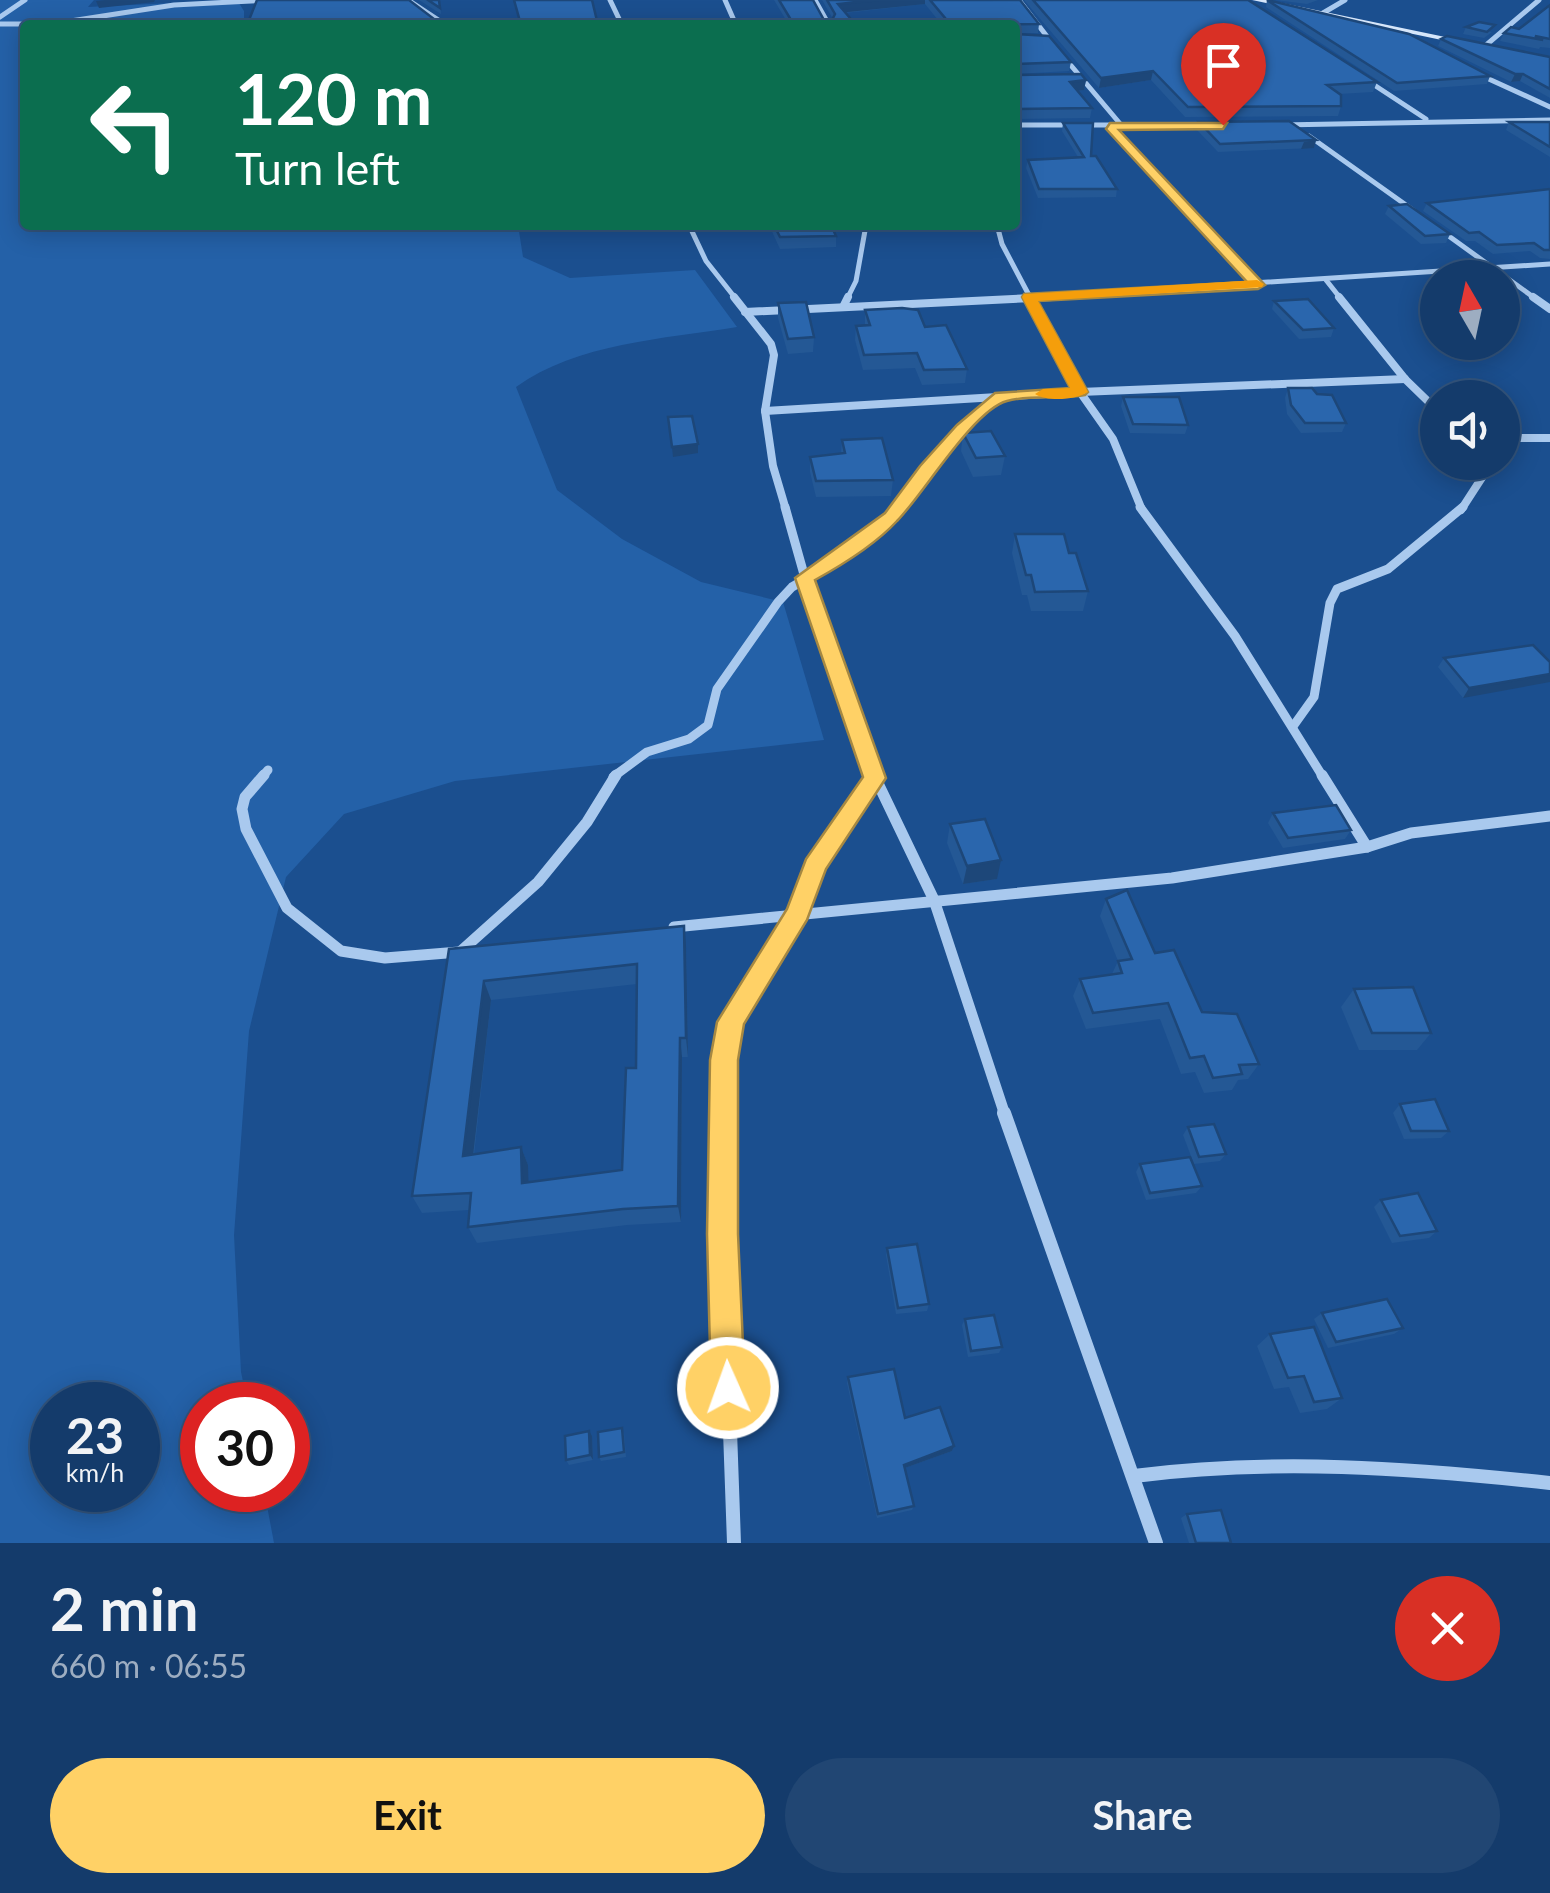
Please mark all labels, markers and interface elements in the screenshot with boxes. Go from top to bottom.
pin [1181,23,1266,126]
icon: arrive [1196,38,1251,93]
text: 120 m [235,56,432,140]
icon: left [70,60,200,190]
text: Turn left [235,141,400,195]
north arrow [1420,260,1520,360]
map controls [1420,260,1520,480]
button: sound [1420,380,1520,480]
position arrow [676,1336,780,1440]
speed limit sign: 30 [180,1382,310,1512]
text: 23 [66,1405,124,1465]
text: km/h [66,1457,124,1487]
text: 2 min [50,1572,199,1644]
button: close [1395,1576,1500,1681]
text: 660 m · 06:55 [50,1646,247,1685]
button: Exit [50,1758,765,1873]
button: Share [785,1758,1500,1873]

